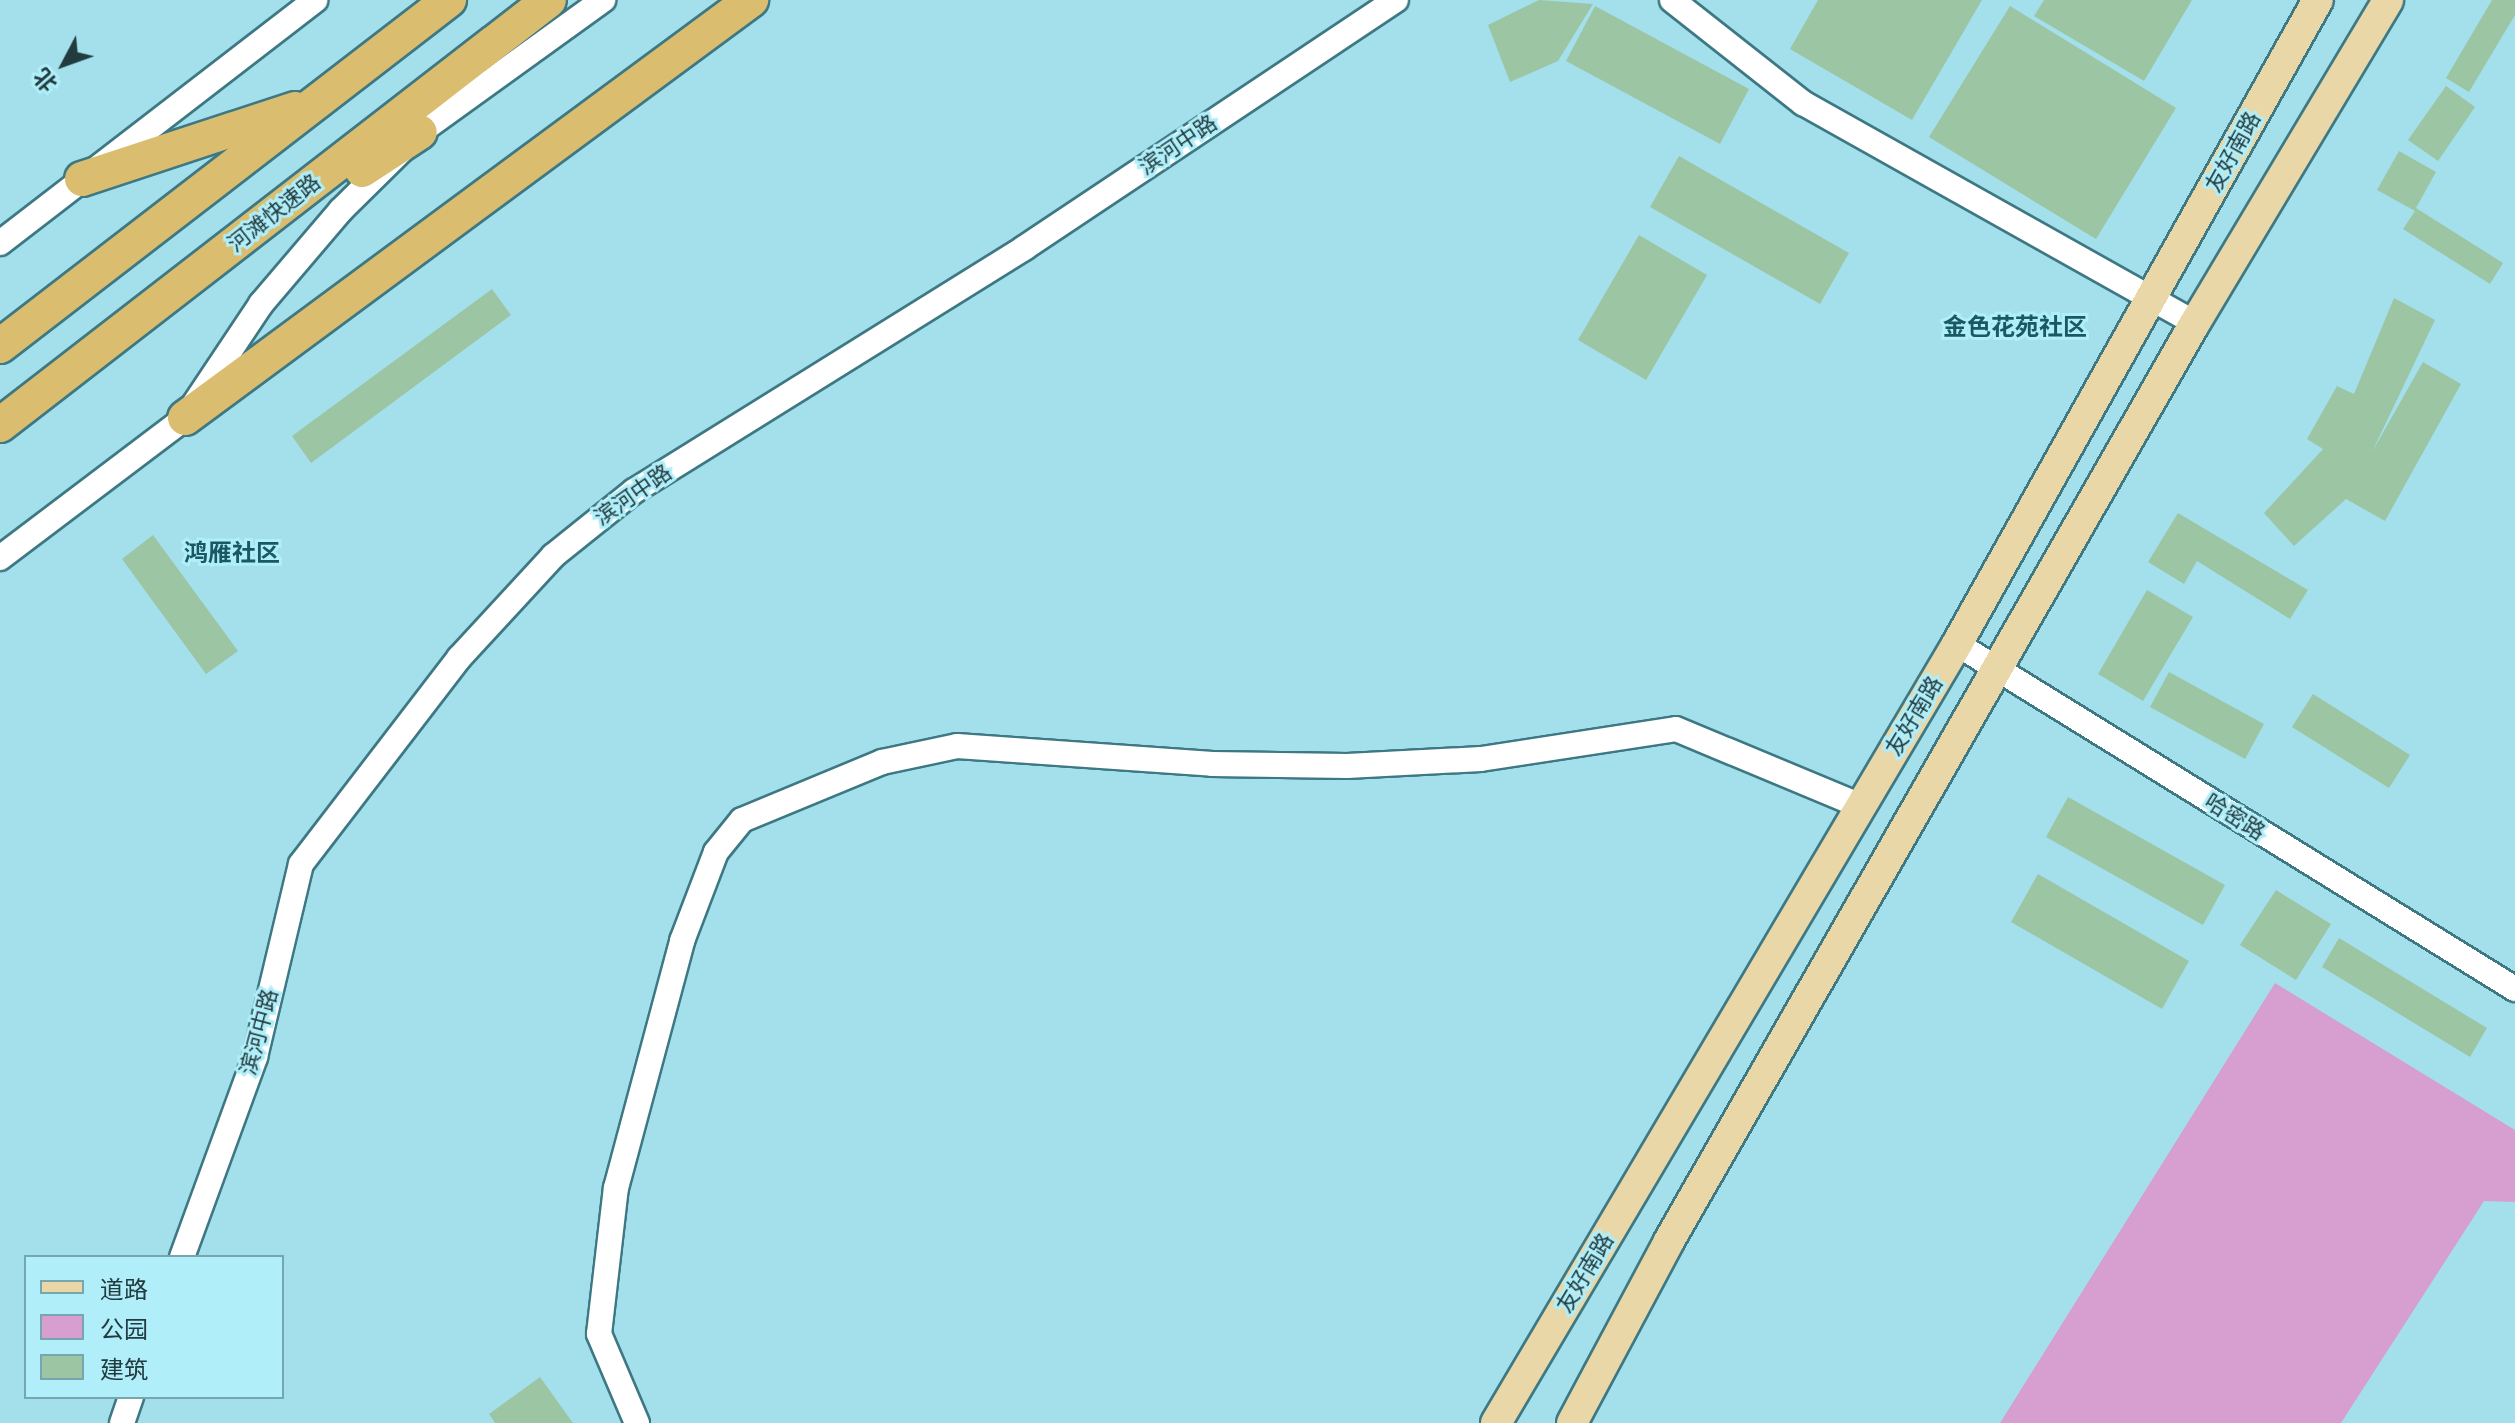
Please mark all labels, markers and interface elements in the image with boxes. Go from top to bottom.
north arrow [24,24,104,104]
text: 北 [28,63,63,97]
street label: 友好南路 [2200,107,2266,197]
street label: 滨河中路 [1134,109,1222,181]
street label: 河滩快速路 [223,169,325,257]
district label: 金色花苑社区 [1943,314,2087,342]
street label: 滨河中路 [589,459,677,531]
district label: 鸿雁社区 [184,540,280,568]
street label: 友好南路 [1880,671,1948,761]
street label: 哈密路 [2200,788,2270,846]
street label: 滨河中路 [235,986,283,1078]
street label: 友好南路 [1551,1228,1619,1318]
legend [24,1255,284,1399]
text: 道路 [100,1276,148,1304]
text: 公园 [100,1316,148,1344]
text: 建筑 [100,1356,148,1384]

